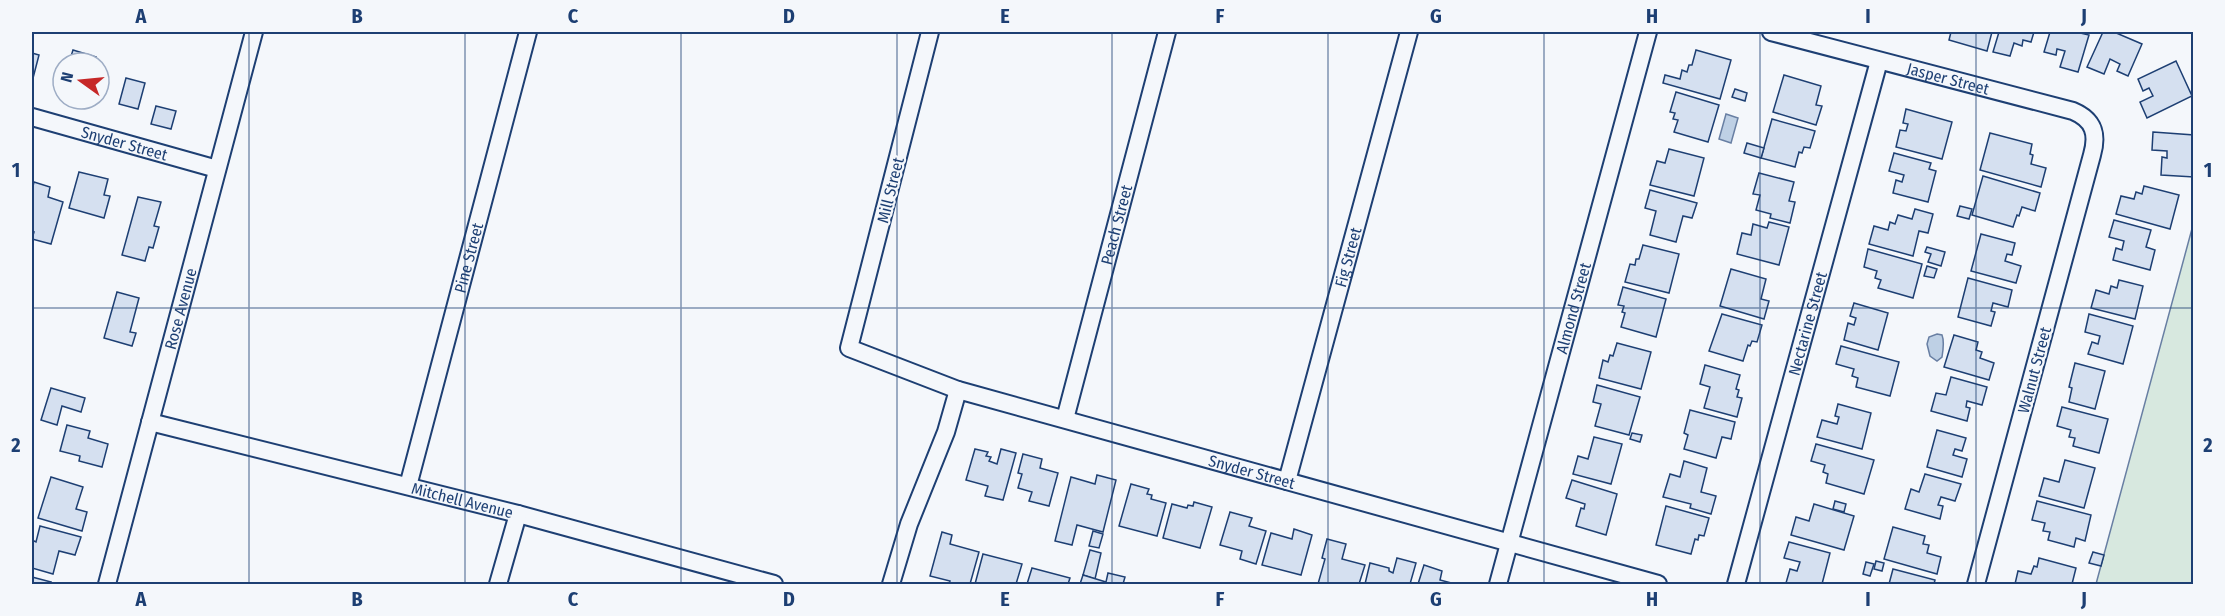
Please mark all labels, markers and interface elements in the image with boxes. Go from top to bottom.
text: A [135,4,148,28]
text: B [351,4,363,28]
text: C [568,4,579,28]
text: D [783,4,795,28]
text: E [1000,4,1010,28]
text: F [1216,4,1225,28]
text: G [1430,4,1442,28]
text: H [1646,4,1658,28]
text: I [1865,4,1871,28]
text: J [2080,4,2087,28]
north arrow [51,51,111,111]
street label: Jasper Street [1905,59,1992,99]
text: N [57,70,77,84]
street label: Snyder Street [79,122,170,165]
street label: Mill Street [873,155,908,225]
text: 1 [12,158,20,182]
text: 1 [2204,158,2212,182]
street label: Peach Street [1097,182,1137,267]
street label: Pine Street [450,220,487,295]
street label: Fig Street [1331,224,1366,289]
street label: Almond Street [1552,260,1595,356]
street label: Rose Avenue [161,266,201,352]
street label: Nectarine Street [1784,269,1831,378]
street label: Walnut Street [2014,324,2055,415]
text: 2 [10,433,21,457]
text: 2 [2202,433,2213,457]
street label: Snyder Street [1207,451,1298,493]
street label: Mitchell Avenue [410,479,515,522]
text: A [135,587,148,611]
text: B [351,587,363,611]
text: C [568,587,579,611]
text: D [783,587,795,611]
text: E [1000,587,1010,611]
text: F [1216,587,1225,611]
text: G [1430,587,1442,611]
text: H [1646,587,1658,611]
text: I [1865,587,1871,611]
text: J [2080,587,2087,611]

